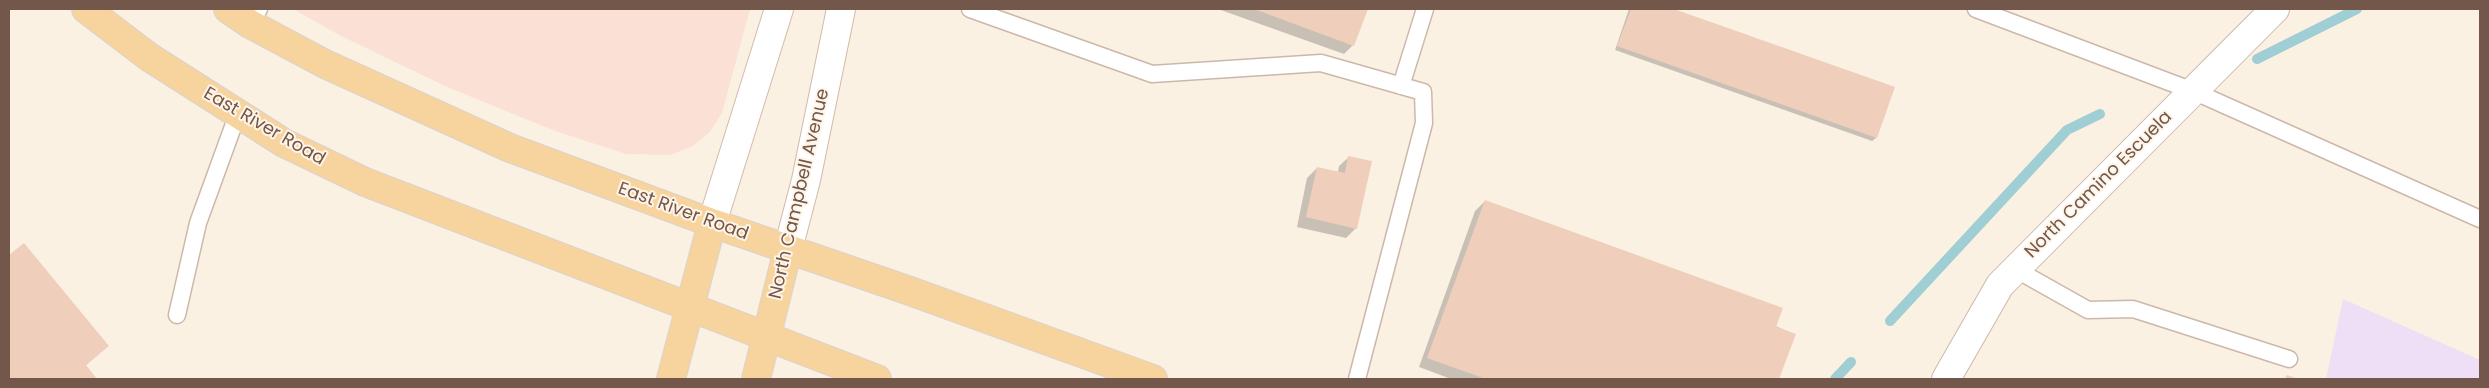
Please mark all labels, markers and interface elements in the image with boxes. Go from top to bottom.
street label: East River Road [199,83,329,171]
street label: North Campbell Avenue [765,87,835,301]
street label: North Camino Escuela [2021,107,2177,263]
street label: East River Road [615,178,751,246]

